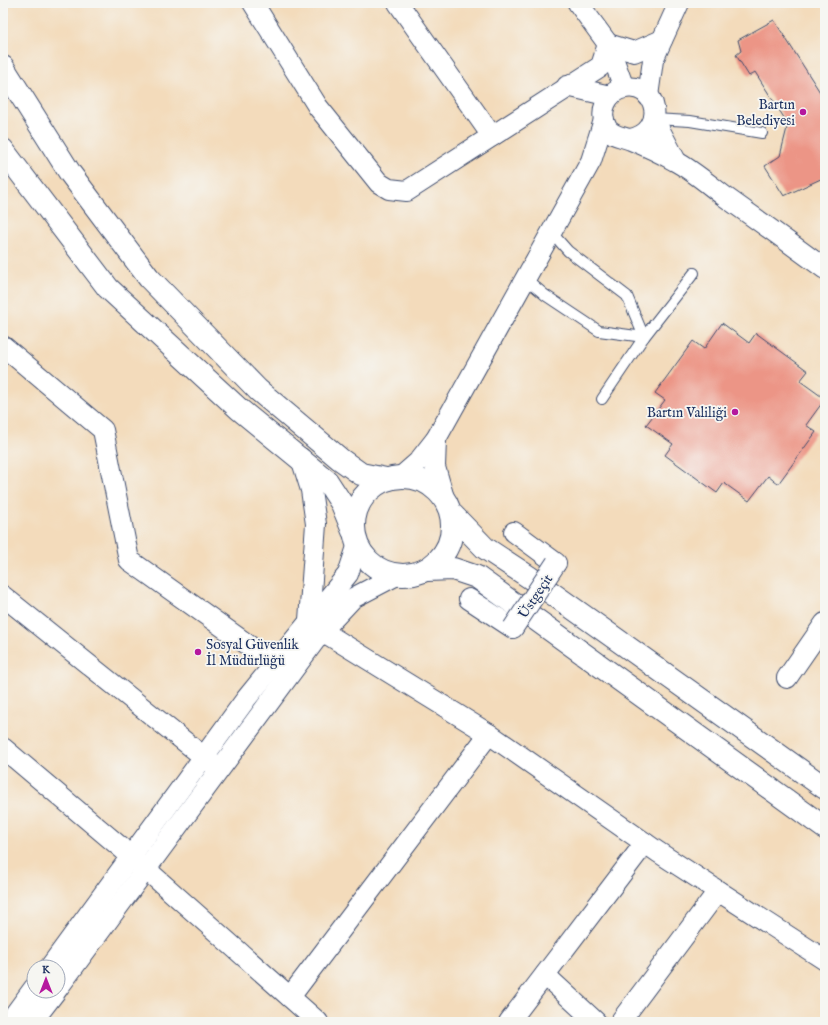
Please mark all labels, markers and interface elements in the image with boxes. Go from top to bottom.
place label: Bartın Belediyesi [736,96,796,130]
marker: Bartın Belediyesi [798,107,808,117]
place label: Bartın Valiliği [647,404,727,422]
marker: Bartın Valiliği [730,407,740,417]
street label: Üstgeçit [514,570,557,622]
place label: Sosyal Güvenlik İl Müdürlüğü [206,636,299,670]
marker: Sosyal Güvenlik İl Müdürlüğü [193,647,203,657]
north arrow [26,959,66,999]
text: K [42,963,51,977]

